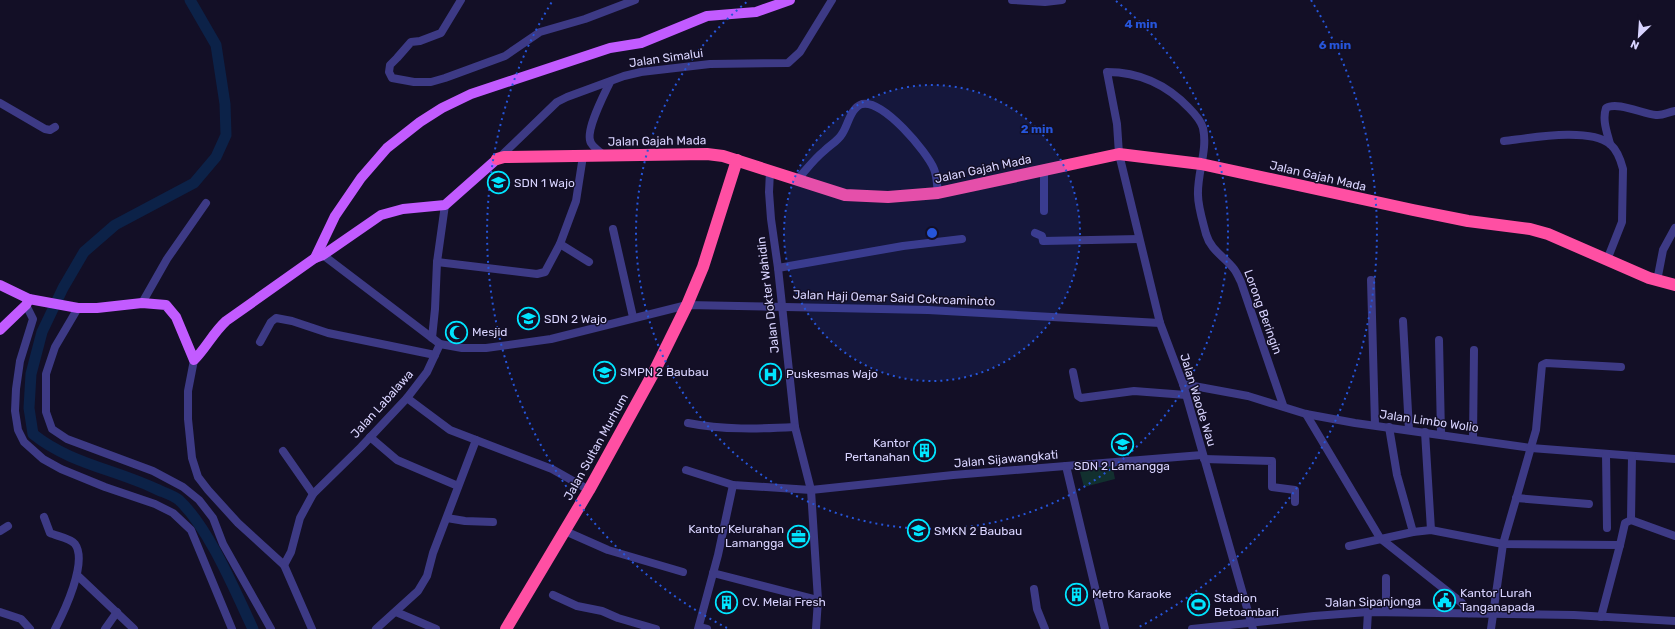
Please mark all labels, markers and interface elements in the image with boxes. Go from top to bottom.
north arrow [1619,16,1659,56]
text: 4 min [1125,17,1158,31]
text: N [1629,37,1641,52]
text: 6 min [1319,38,1352,52]
street label: Jalan Simalui [628,46,704,70]
text: 2 min [1021,122,1054,136]
street label: Jalan Gajah Mada [608,133,706,149]
street label: Jalan Gajah Mada [933,152,1033,186]
street label: Jalan Gajah Mada [1268,158,1368,194]
school or university icon: SDN 1 Wajo [485,170,511,196]
place label: SDN 1 Wajo [514,176,575,190]
centre of rings [925,226,939,240]
street label: Jalan Dokter Wahidin [754,236,782,354]
street label: Lorong Beringin [1241,268,1285,356]
street label: Jalan Haji Oemar Said Cokroaminoto [792,287,996,309]
school or university icon: SDN 2 Wajo [515,306,541,332]
place label: SDN 2 Wajo [544,312,607,326]
mosque icon: Mesjid [444,319,470,345]
place label: Mesjid [472,325,507,339]
street label: Jalan Waode Wau [1177,352,1219,448]
school or university icon: SMPN 2 Baubau [591,359,617,385]
hospital icon: Puskesmas Wajo [758,361,784,387]
place label: SMPN 2 Baubau [620,365,709,379]
street label: Jalan Labalawa [348,367,416,441]
place label: Puskesmas Wajo [786,367,878,381]
street label: Jalan Sultan Murhum [561,391,631,503]
street label: Jalan Limbo Wolio [1379,407,1480,435]
school or university icon: SDN 2 Lamangga [1109,432,1135,458]
place label: Kantor Pertanahan [845,436,910,464]
building icon: Kantor Pertanahan [912,437,938,463]
street label: Jalan Sijawangkati [953,447,1059,471]
place label: SDN 2 Lamangga [1074,459,1170,473]
school or university icon: SMKN 2 Baubau [905,518,931,544]
place label: Kantor Kelurahan Lamangga [688,522,784,550]
office icon: Kantor Kelurahan Lamangga [786,523,812,549]
place label: SMKN 2 Baubau [934,524,1022,538]
building icon: Metro Karaoke [1063,581,1089,607]
place label: Kantor Lurah Tanganapada [1460,586,1535,614]
place label: Metro Karaoke [1092,587,1172,601]
public building icon: Kantor Lurah Tanganapada [1432,587,1458,613]
building icon: CV. Melai Fresh [713,589,739,615]
place label: Stadion Betoambari [1214,591,1279,619]
sports icon: Stadion Betoambari [1186,592,1212,618]
street label: Jalan Sipanjonga [1325,594,1421,610]
place label: CV. Melai Fresh [742,595,826,609]

